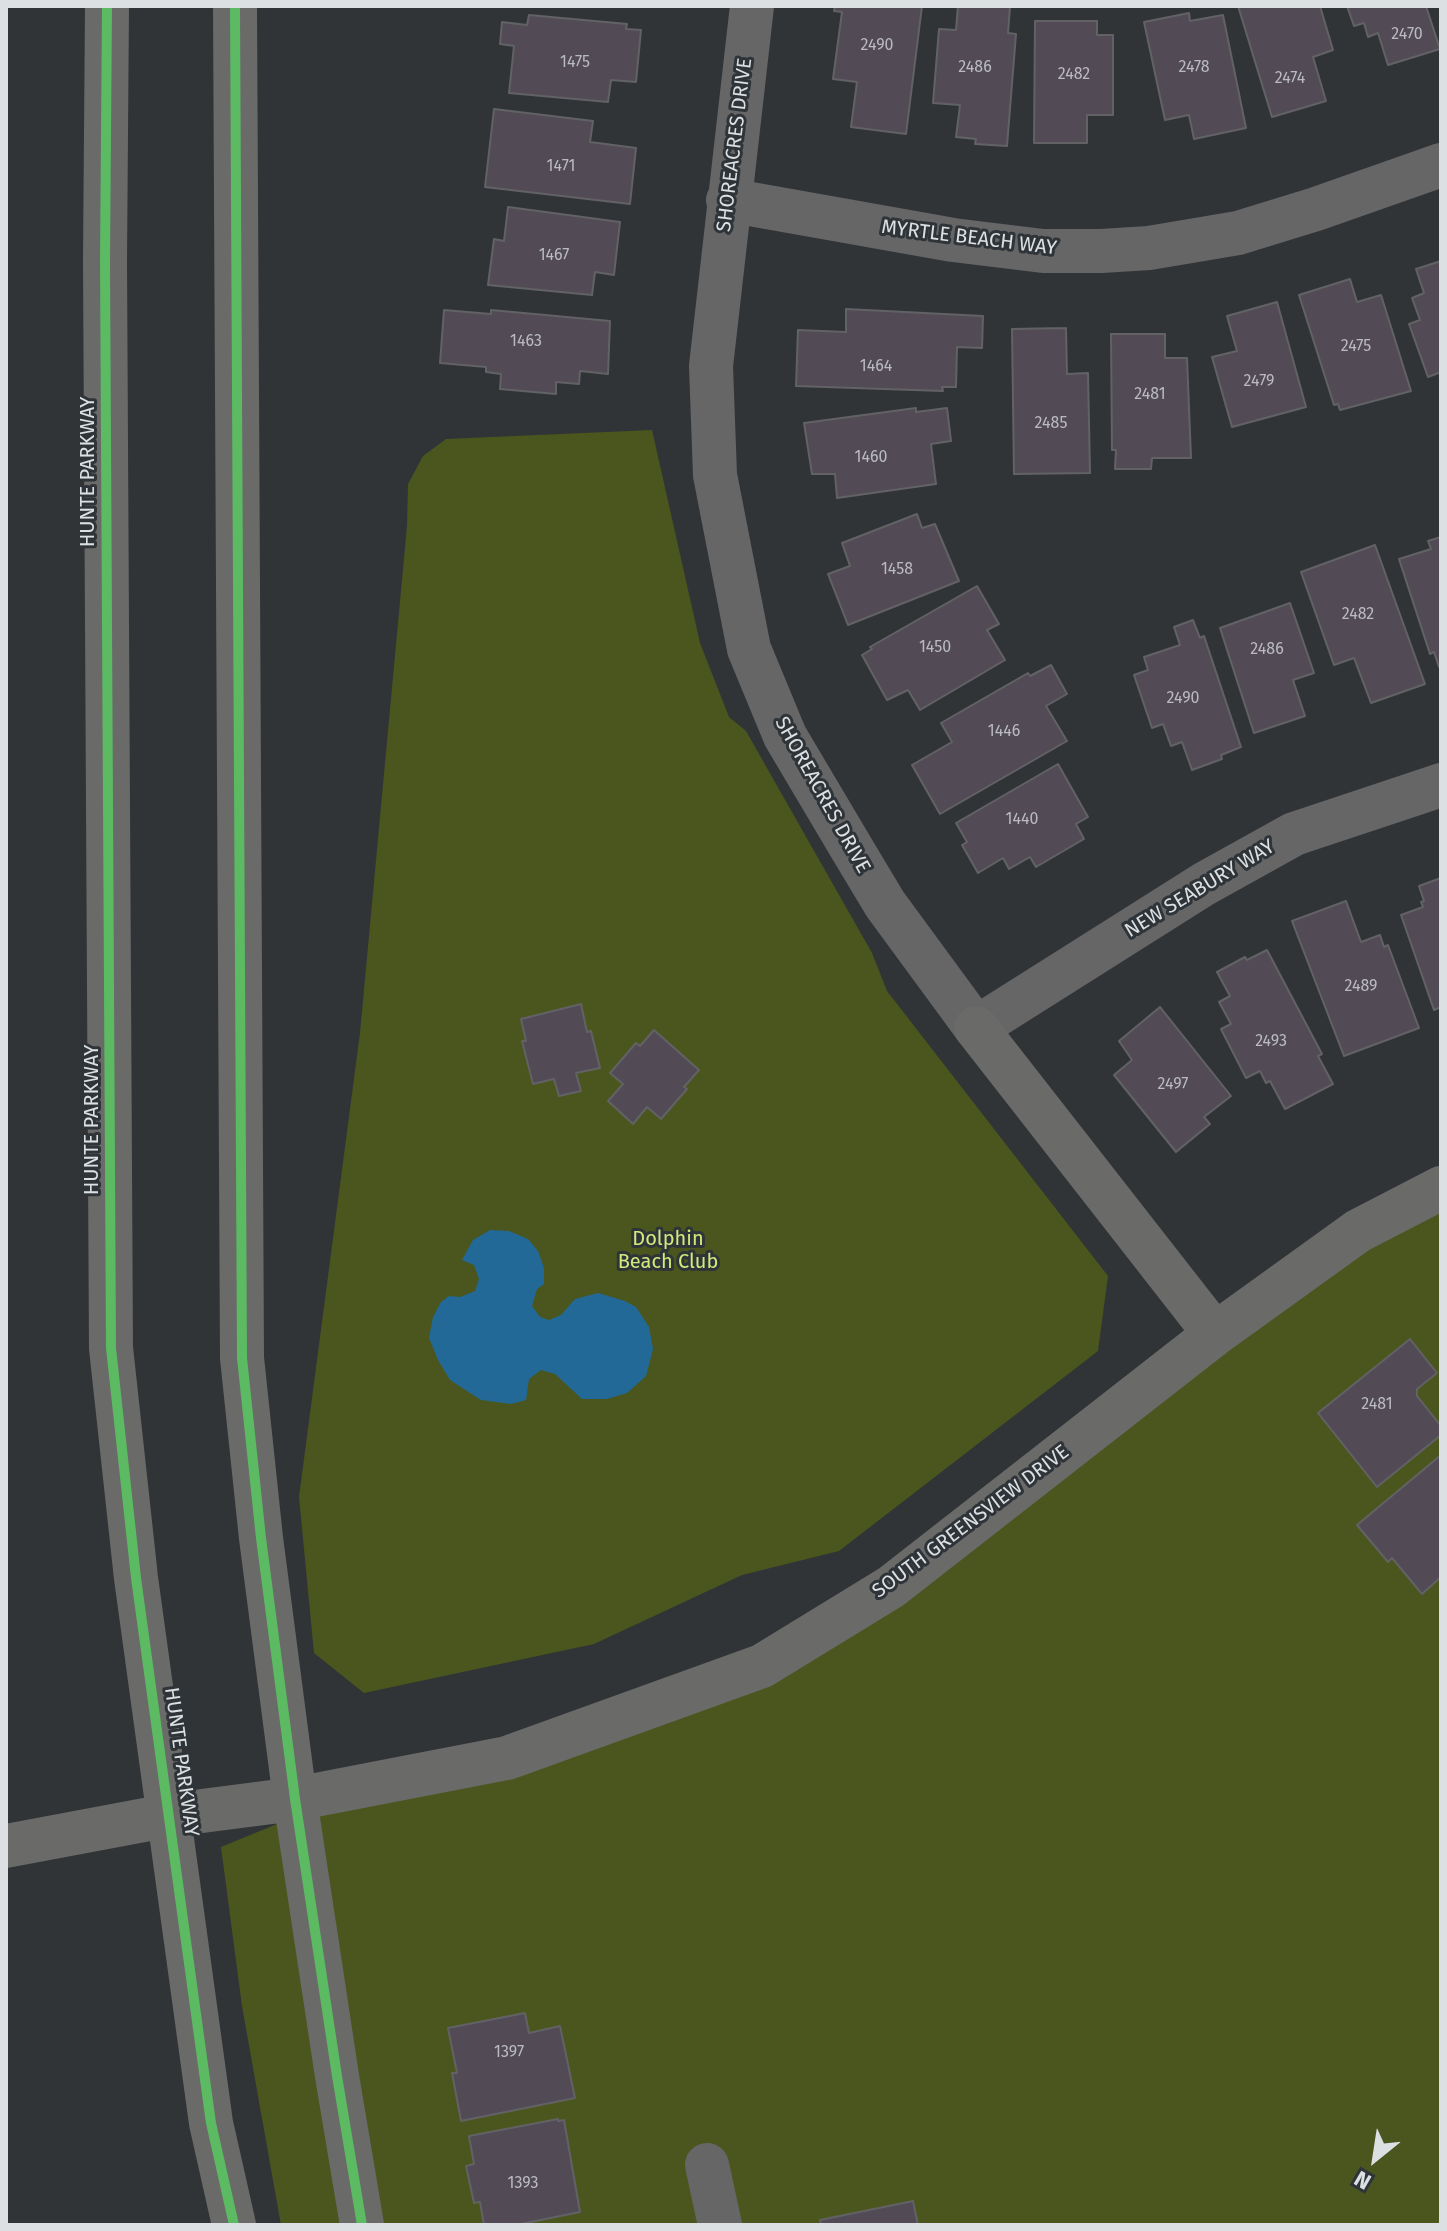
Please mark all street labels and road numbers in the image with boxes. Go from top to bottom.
street label: SHOREACRES DRIVE [712,57,758,233]
street label: MYRTLE BEACH WAY [880,215,1058,261]
street label: HUNTE PARKWAY [76,397,100,547]
street label: SHOREACRES DRIVE [769,713,875,877]
street label: NEW SEABURY WAY [1121,835,1279,943]
street label: HUNTE PARKWAY [80,1045,104,1195]
street label: SOUTH GREENSVIEW DRIVE [868,1440,1074,1604]
street label: HUNTE PARKWAY [159,1686,203,1838]

